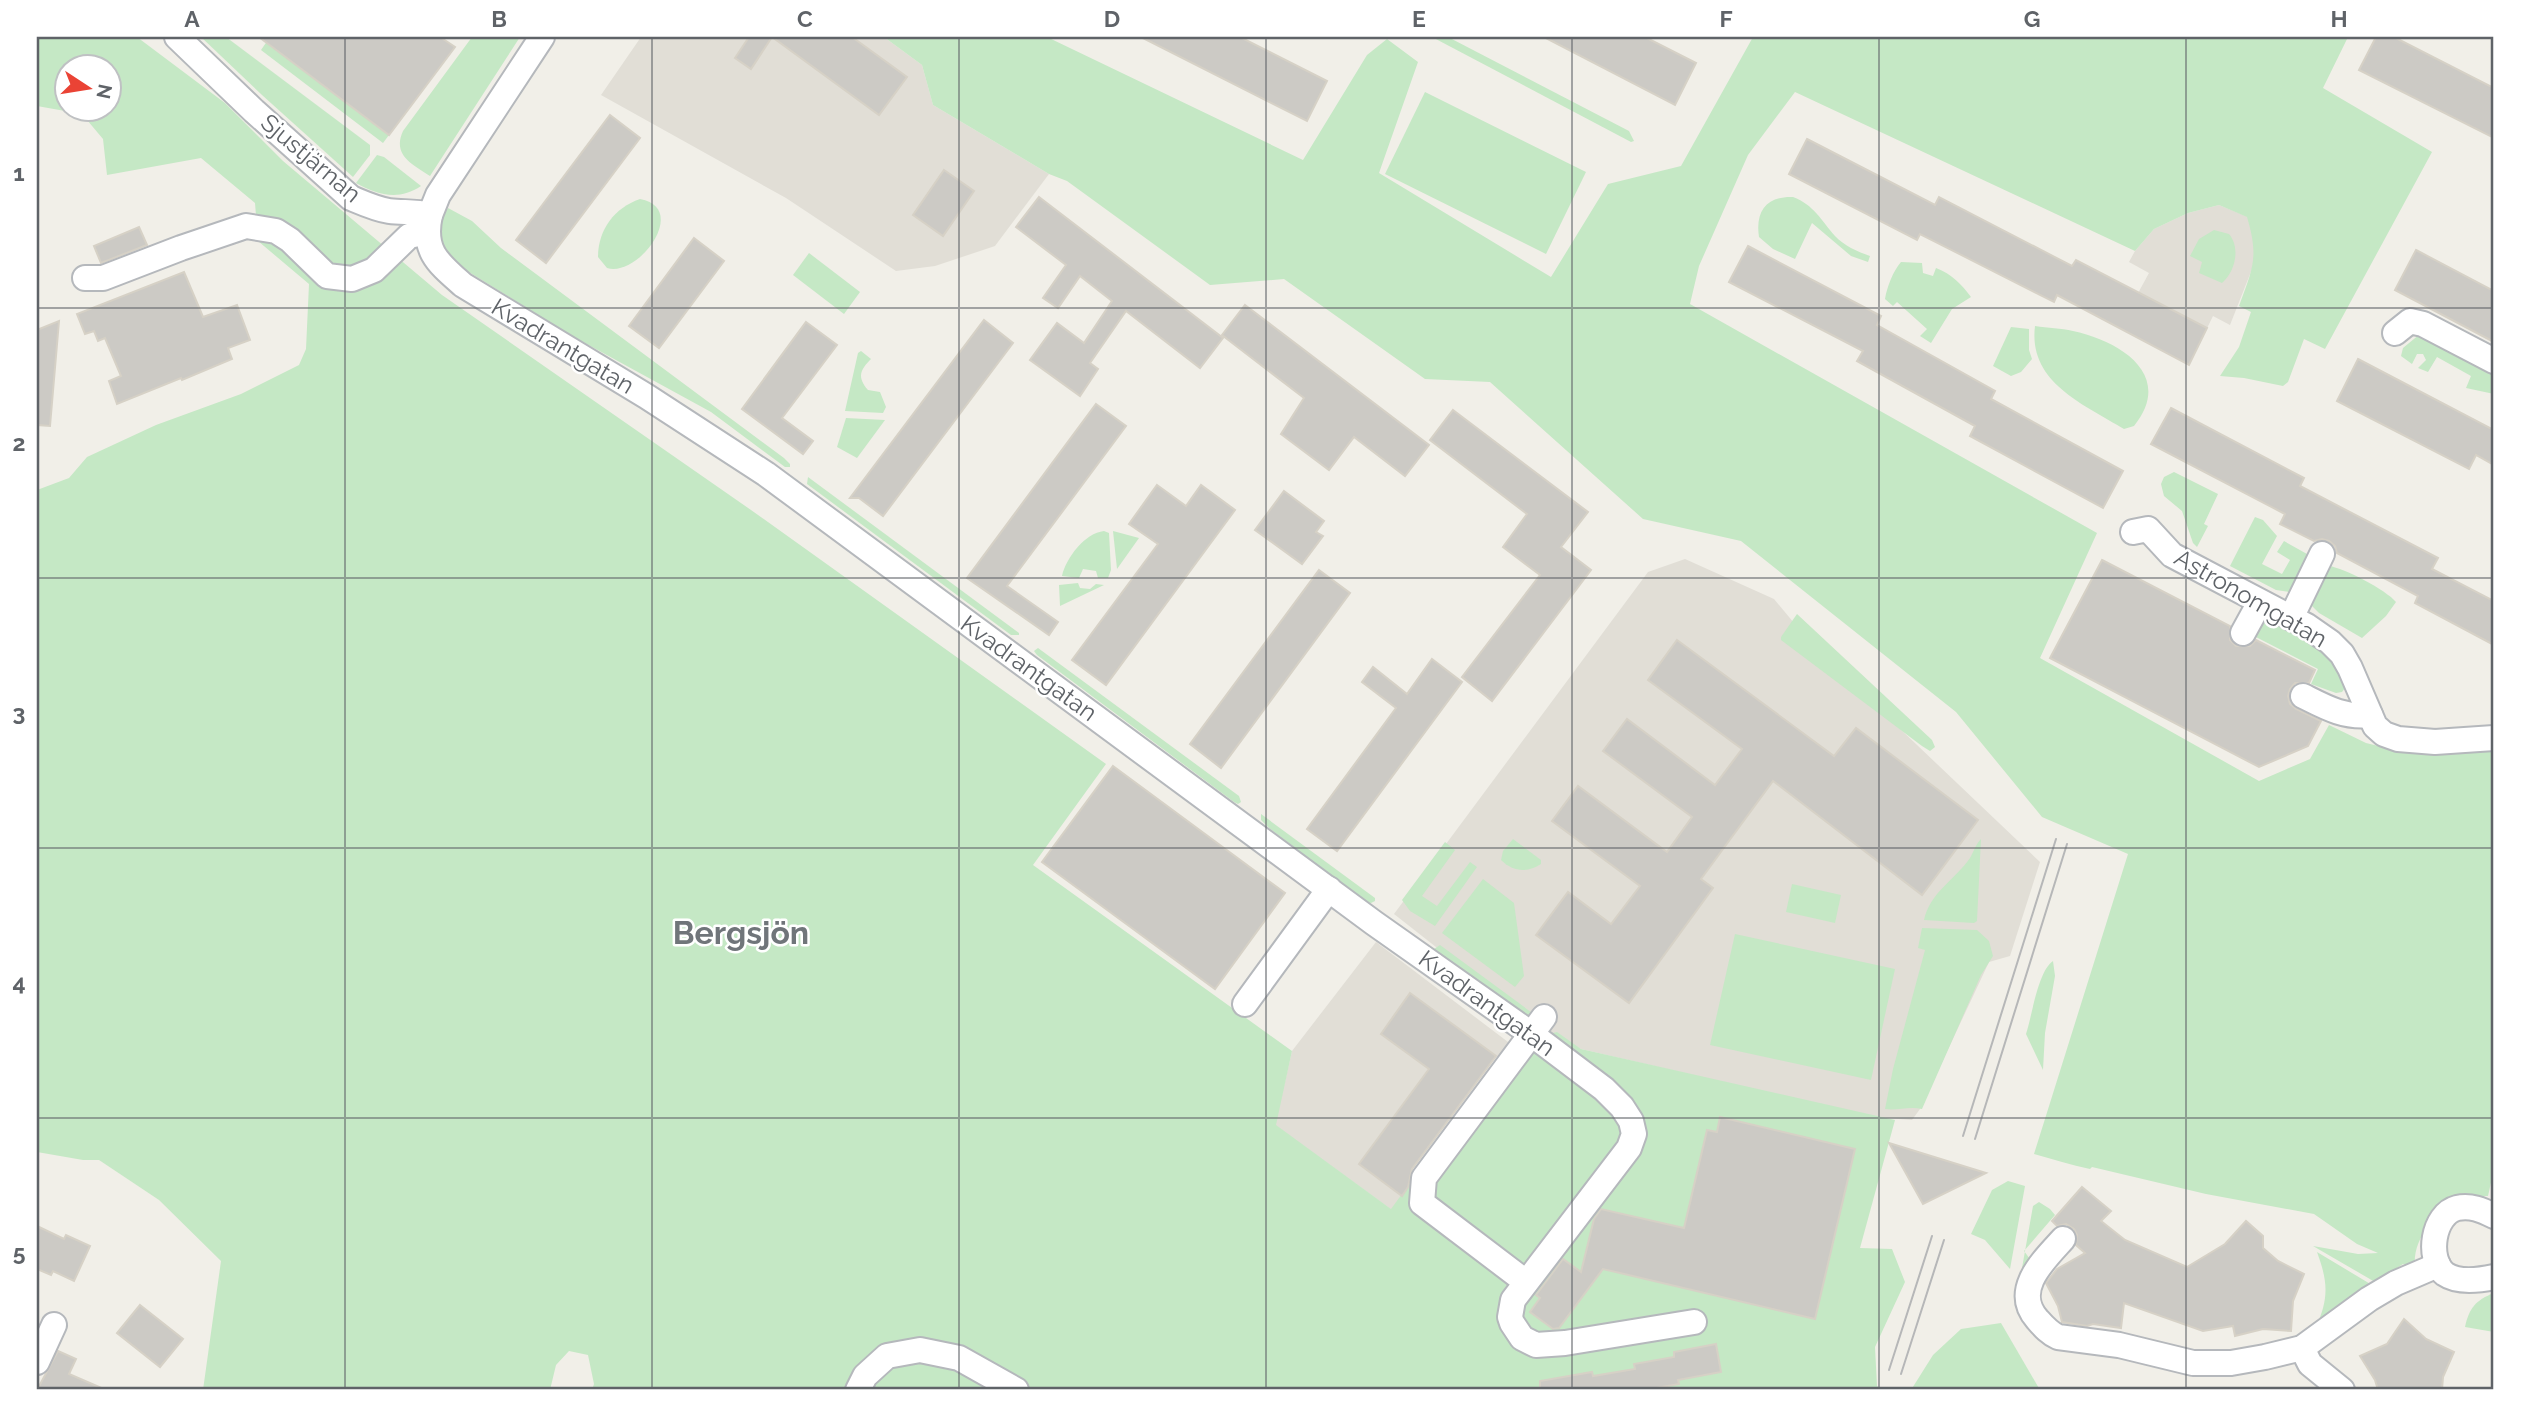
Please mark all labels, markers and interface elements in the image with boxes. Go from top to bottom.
text: A [184,5,200,32]
text: B [491,5,507,32]
text: C [797,5,813,32]
text: D [1104,5,1120,32]
text: E [1412,5,1426,32]
text: F [1719,5,1733,32]
text: G [2024,5,2040,32]
text: H [2330,5,2348,32]
north arrow [52,52,122,122]
text: N [92,82,117,101]
street label: Sjustjärnan [255,108,367,208]
text: 1 [13,159,25,186]
street label: Kvadrantgatan [486,292,640,400]
text: 2 [13,429,25,456]
street label: Astronomgatan [2170,543,2332,653]
street label: Kvadrantgatan [955,609,1103,727]
text: 3 [13,699,25,726]
district label: Bergsjön [673,914,809,951]
street label: Kvadrantgatan [1413,944,1561,1062]
text: 4 [12,969,26,996]
text: 5 [13,1239,26,1266]

